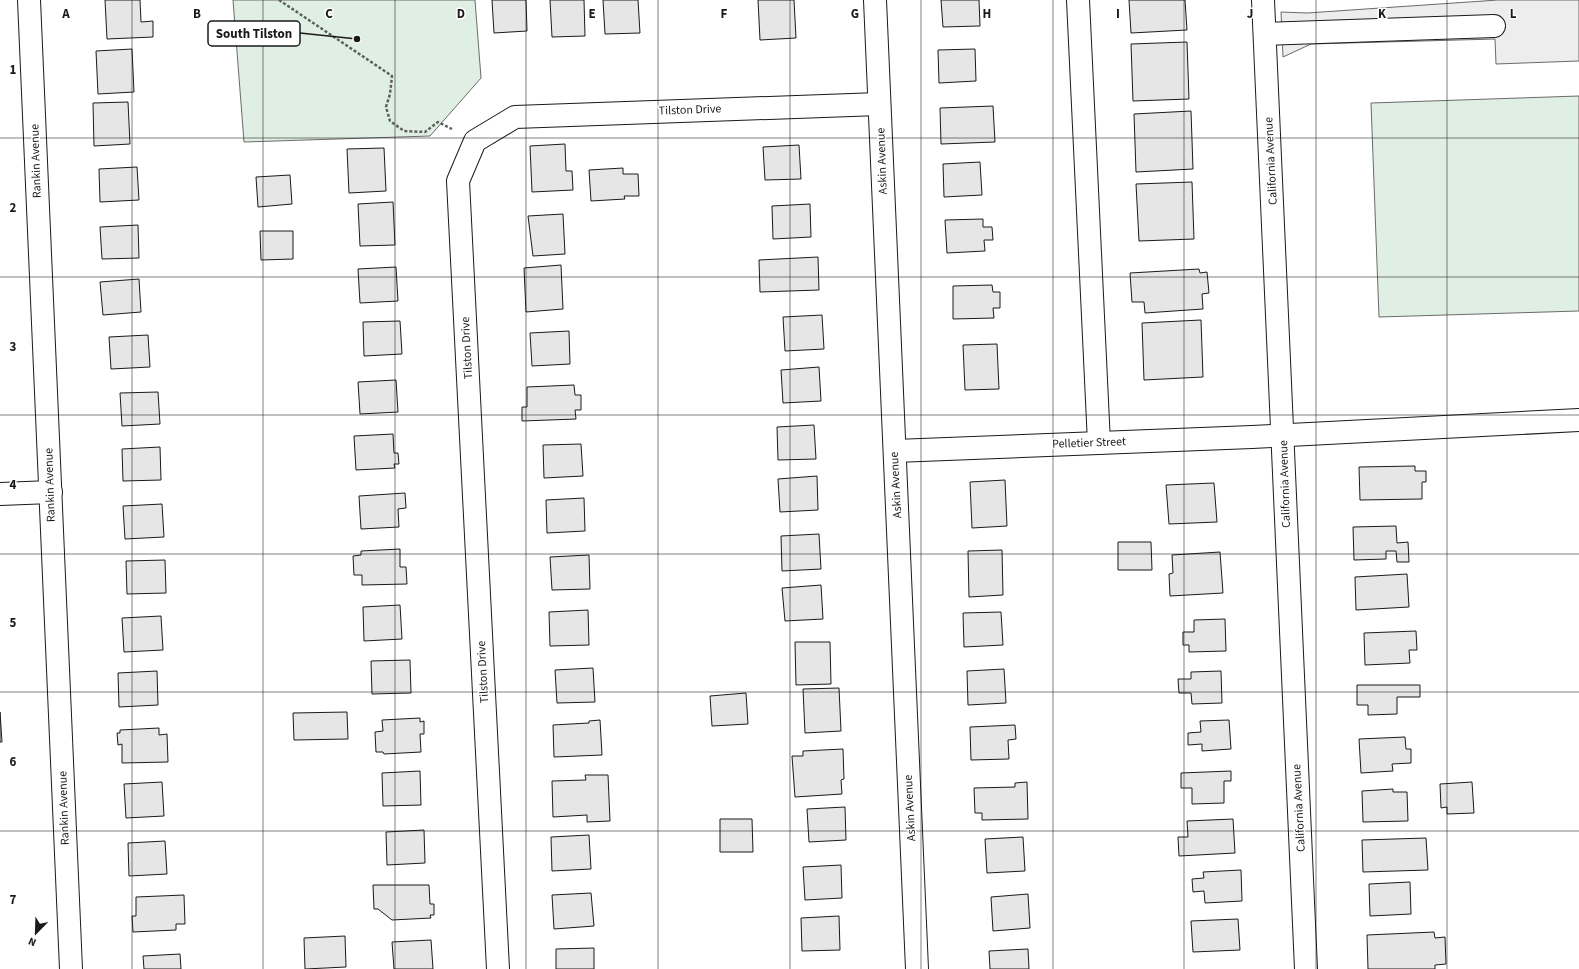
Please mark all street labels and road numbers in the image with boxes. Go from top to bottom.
street label: Tilston Drive [658,100,722,120]
street label: California Avenue [1260,117,1282,205]
street label: Rankin Avenue [26,124,46,198]
street label: Askin Avenue [872,127,892,195]
street label: Tilston Drive [457,316,477,380]
street label: Pelletier Street [1052,433,1126,453]
street label: California Avenue [1275,440,1295,528]
street label: Rankin Avenue [40,448,60,522]
street label: Askin Avenue [886,451,906,519]
street label: Tilston Drive [473,640,493,704]
street label: California Avenue [1288,764,1310,852]
street label: Rankin Avenue [54,771,74,845]
street label: Askin Avenue [900,774,920,842]

